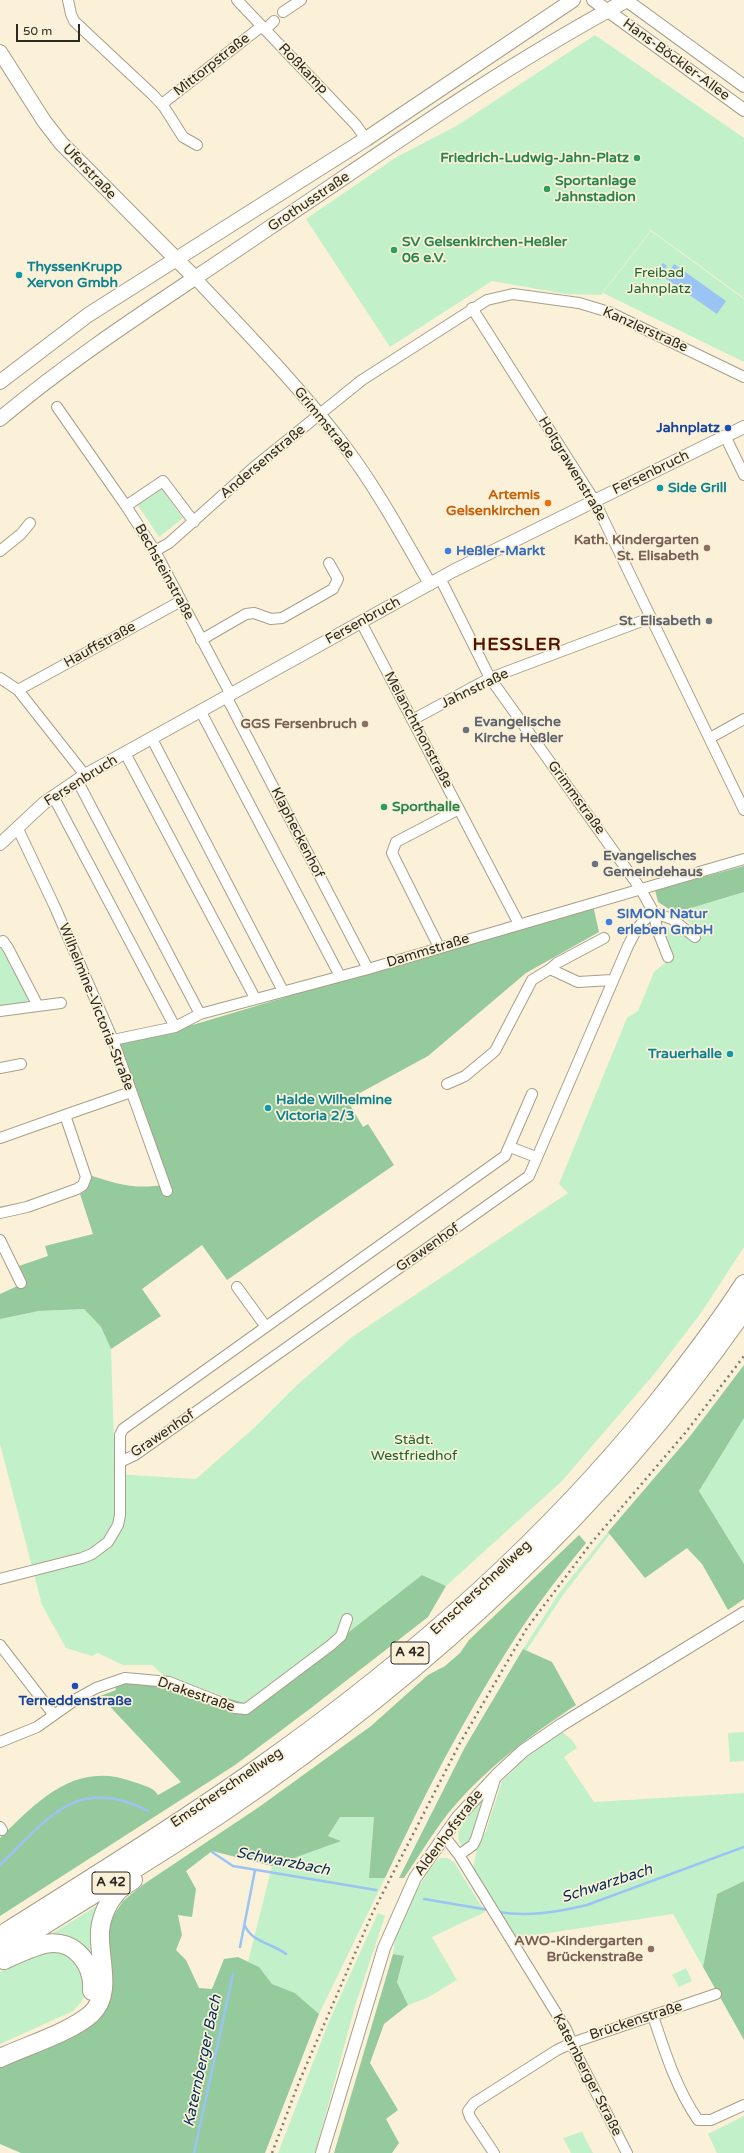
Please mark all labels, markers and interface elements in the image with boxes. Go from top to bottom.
scale bar [18,16,82,42]
street label: Hans-Böckler-Allee [619,16,733,104]
text: 50 m [23,24,52,38]
street label: Mittorpstraße [171,30,253,100]
street label: Roßkamp [275,40,331,98]
street label: Uferstraße [59,141,119,203]
place label: Friedrich-Ludwig-Jahn-Platz [440,150,629,166]
marker: Friedrich-Ludwig-Jahn-Platz [632,153,642,163]
street label: Grothusstraße [265,168,353,236]
place label: Sportanlage Jahnstadion [555,173,636,206]
marker: Sportanlage Jahnstadion [542,184,552,194]
place label: SV Gelsenkirchen-Heßler 06 e.V. [402,234,567,266]
marker: SV Gelsenkirchen-Heßler 06 e.V. [389,245,399,255]
place label: ThyssenKrupp Xervon Gmbh [27,259,122,292]
park label: Freibad Jahnplatz [627,265,691,298]
marker: ThyssenKrupp Xervon Gmbh [14,270,24,280]
street label: Kanzlerstraße [600,304,690,356]
street label: Grimmstraße [290,384,358,462]
street label: Holtgrawenstraße [534,414,610,524]
place label: Jahnplatz [656,420,720,436]
street label: Andersenstraße [217,422,309,502]
marker: Jahnplatz [723,423,733,433]
street label: Fersenbruch [610,447,692,499]
place label: Side Grill [668,480,727,496]
marker: Side Grill [655,483,665,493]
place label: Artemis Gelsenkirchen [446,487,540,520]
marker: Artemis Gelsenkirchen [543,498,553,508]
street label: Bechsteinstraße [131,521,197,623]
place label: Kath. Kindergarten St. Elisabeth [574,532,699,564]
place label: Heßler-Markt [456,543,545,559]
marker: Kath. Kindergarten St. Elisabeth [702,543,712,553]
marker: Heßler-Markt [443,546,453,556]
street label: Fersenbruch [323,594,403,648]
place label: St. Elisabeth [619,613,701,629]
marker: St. Elisabeth [704,616,714,626]
street label: Hauffstraße [61,618,139,672]
district label: HESSLER [473,634,561,656]
street label: Jahnstraße [438,665,512,713]
street label: Melanchthonstraße [380,669,456,791]
place label: Evangelische Kirche Heßler [474,714,563,746]
place label: GGS Fersenbruch [240,716,357,732]
marker: GGS Fersenbruch [360,719,370,729]
marker: Evangelische Kirche Heßler [461,725,471,735]
street label: Fersenbruch [41,752,121,810]
street label: Grimmstraße [544,758,608,838]
street label: Klapheckenhof [267,785,327,881]
place label: Sporthalle [392,799,460,815]
marker: Sporthalle [379,802,389,812]
place label: Evangelisches Gemeindehaus [603,848,703,880]
marker: Evangelisches Gemeindehaus [590,859,600,869]
place label: SIMON Natur erleben GmbH [617,906,713,938]
marker: SIMON Natur erleben GmbH [604,917,614,927]
street label: Wilhelmine-Victoria-Straße [55,921,137,1093]
street label: Dammstraße [385,930,471,972]
place label: Trauerhalle [648,1046,722,1062]
marker: Trauerhalle [725,1049,735,1059]
place label: Halde Wilhelmine Victoria 2/3 [276,1092,392,1124]
marker: Halde Wilhelmine Victoria 2/3 [263,1103,273,1113]
street label: Grawenhof [393,1220,463,1276]
street label: Grawenhof [128,1406,198,1462]
park label: Städt. Westfriedhof [371,1432,457,1464]
street label: Emscherschnellweg [427,1537,535,1639]
road number: A 42 [391,1642,429,1664]
street label: Drakestraße [155,1674,237,1716]
marker: Terneddenstraße [70,1681,80,1691]
place label: Terneddenstraße [18,1693,132,1709]
street label: Emscherschnellweg [168,1744,286,1832]
street label: Aldenhofstraße [411,1787,487,1879]
water label: Schwarzbach [235,1844,331,1880]
water label: Schwarzbach [559,1861,655,1907]
road number: A 42 [92,1872,130,1894]
place label: AWO-Kindergarten Brückenstraße [514,1933,643,1966]
marker: AWO-Kindergarten Brückenstraße [646,1944,656,1954]
water label: Katernberger Bach [180,1993,226,2129]
street label: Brückenstraße [587,1998,685,2044]
street label: Katernberger Straße [549,2011,625,2139]

